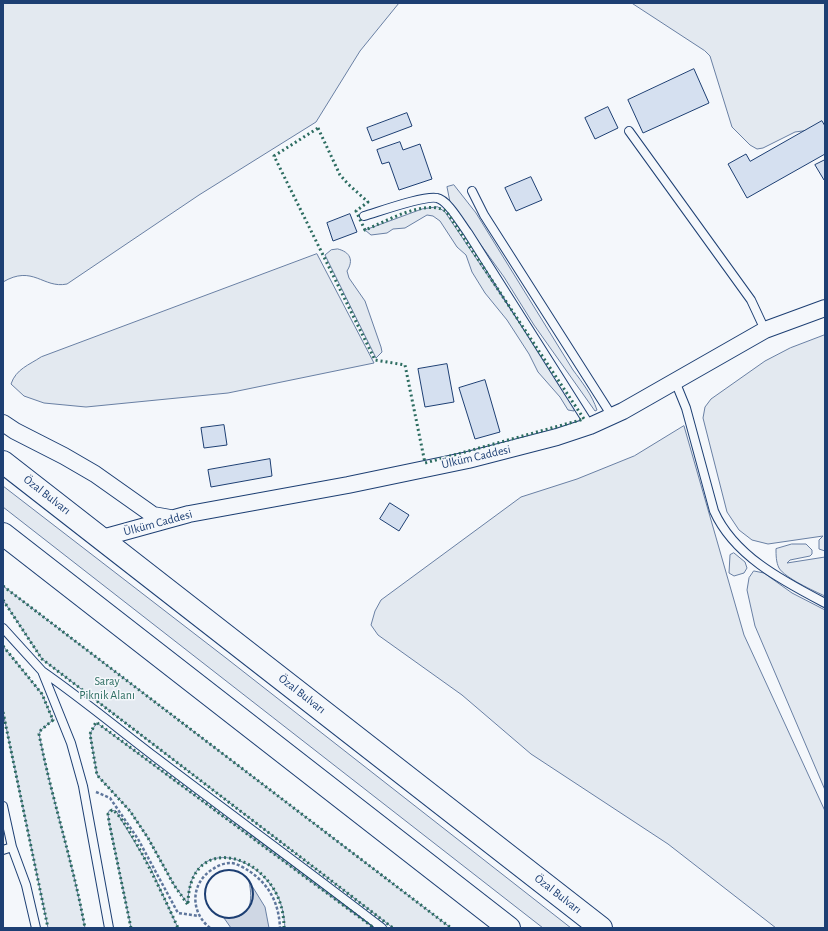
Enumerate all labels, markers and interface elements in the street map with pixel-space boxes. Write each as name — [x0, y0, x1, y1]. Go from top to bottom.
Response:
street label: Ülküm Caddesi — [440, 442, 512, 472]
street label: Özal Bulvarı — [21, 472, 73, 518]
street label: Ülküm Caddesi — [122, 507, 194, 539]
street label: Özal Bulvarı — [276, 671, 328, 717]
park label: Saray Piknik Alanı — [79, 674, 135, 702]
street label: Özal Bulvarı — [532, 871, 584, 917]

